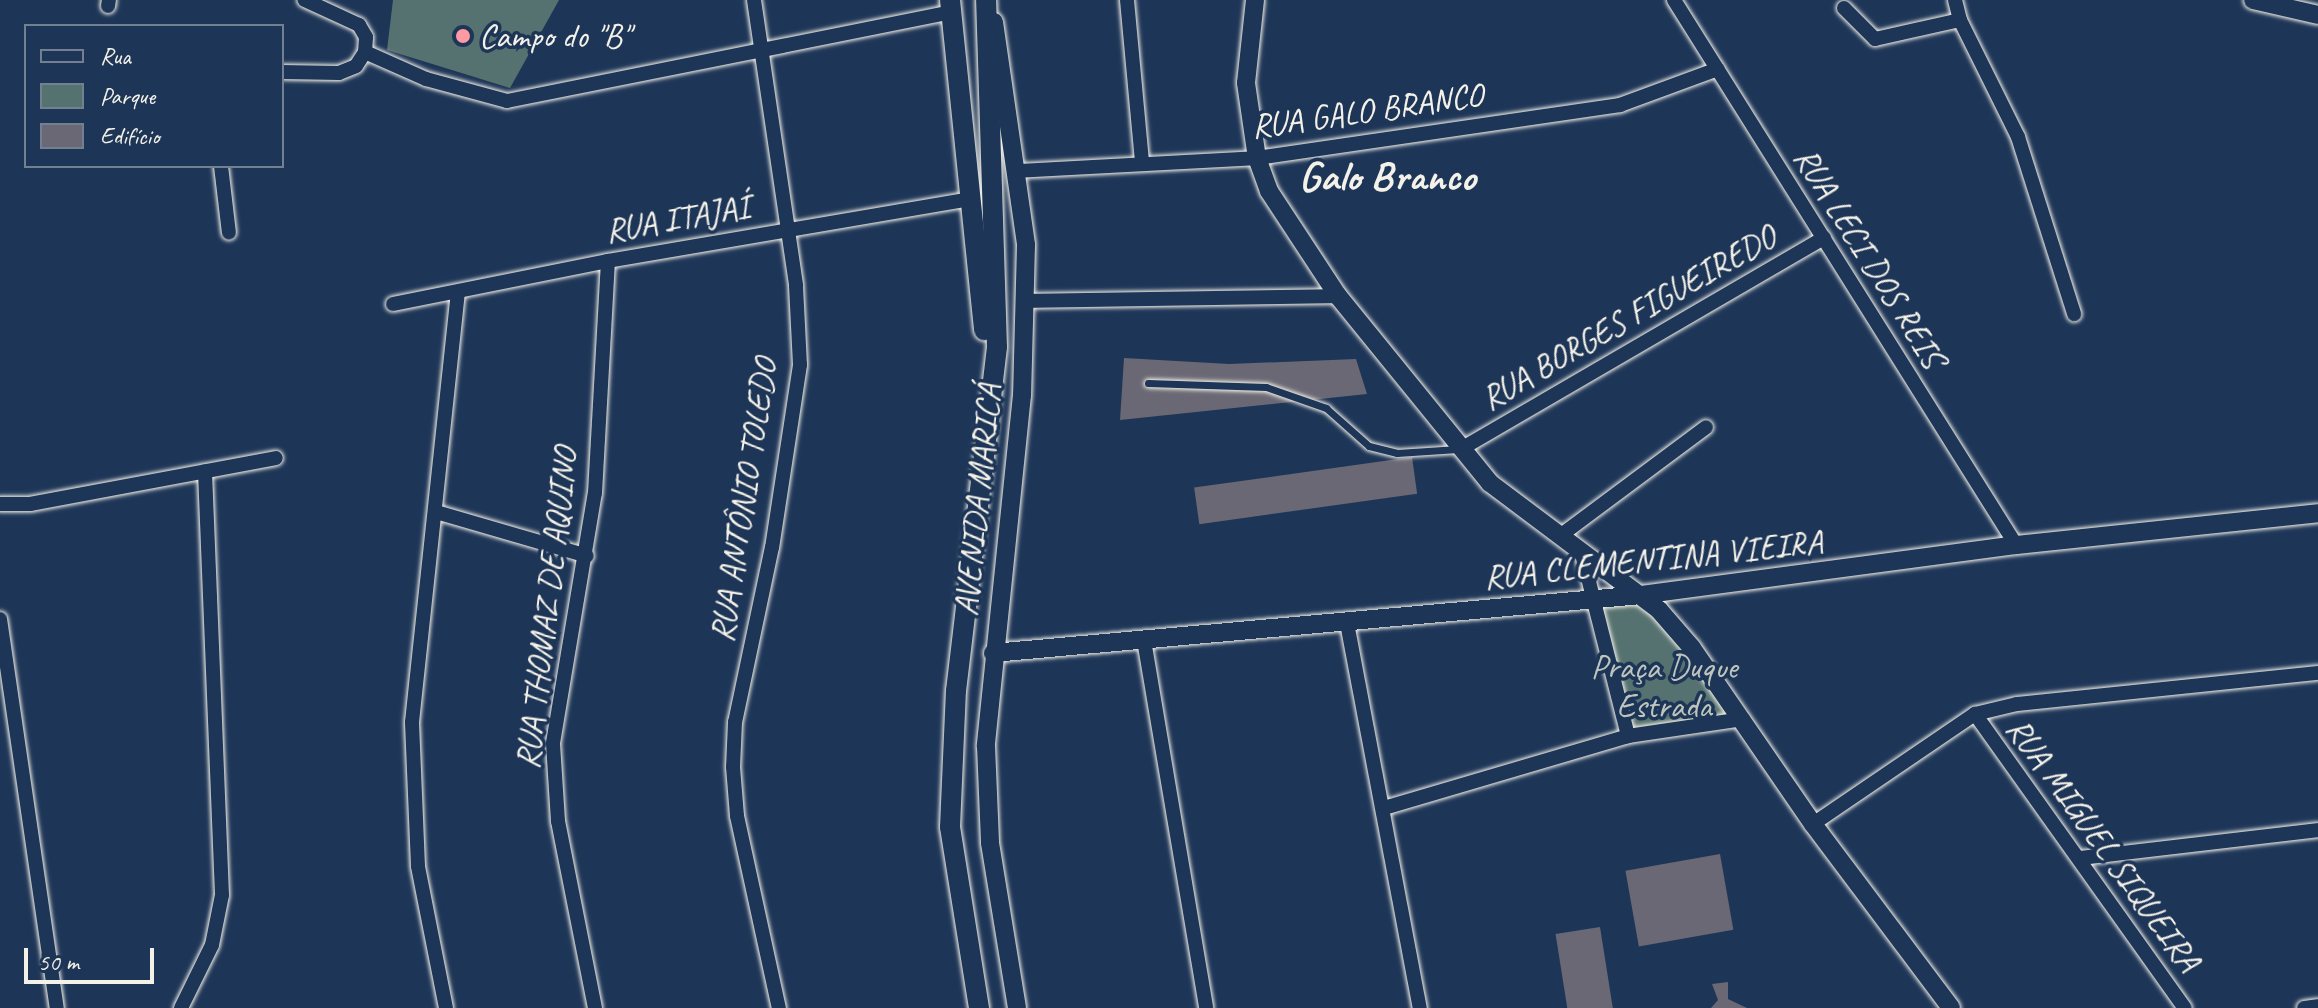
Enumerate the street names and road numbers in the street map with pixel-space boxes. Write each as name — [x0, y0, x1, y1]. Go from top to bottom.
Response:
street label: RUA GALO BRANCO — [1249, 74, 1485, 146]
street label: RUA LECI DOS REIS — [1785, 138, 1955, 376]
street label: RUA ITAJAÍ — [602, 185, 752, 251]
street label: RUA BORGES FIGUEIREDO — [1473, 216, 1783, 418]
street label: RUA ANTÔNIO TOLEDO — [700, 354, 786, 646]
street label: AVENIDA MARICÁ — [945, 382, 1009, 618]
street label: RUA THOMAZ DE AQUINO — [506, 445, 586, 771]
street label: RUA CLEMENTINA VIEIRA — [1482, 521, 1824, 597]
street label: RUA MIGUEL SIQUEIRA — [2000, 711, 2208, 977]

